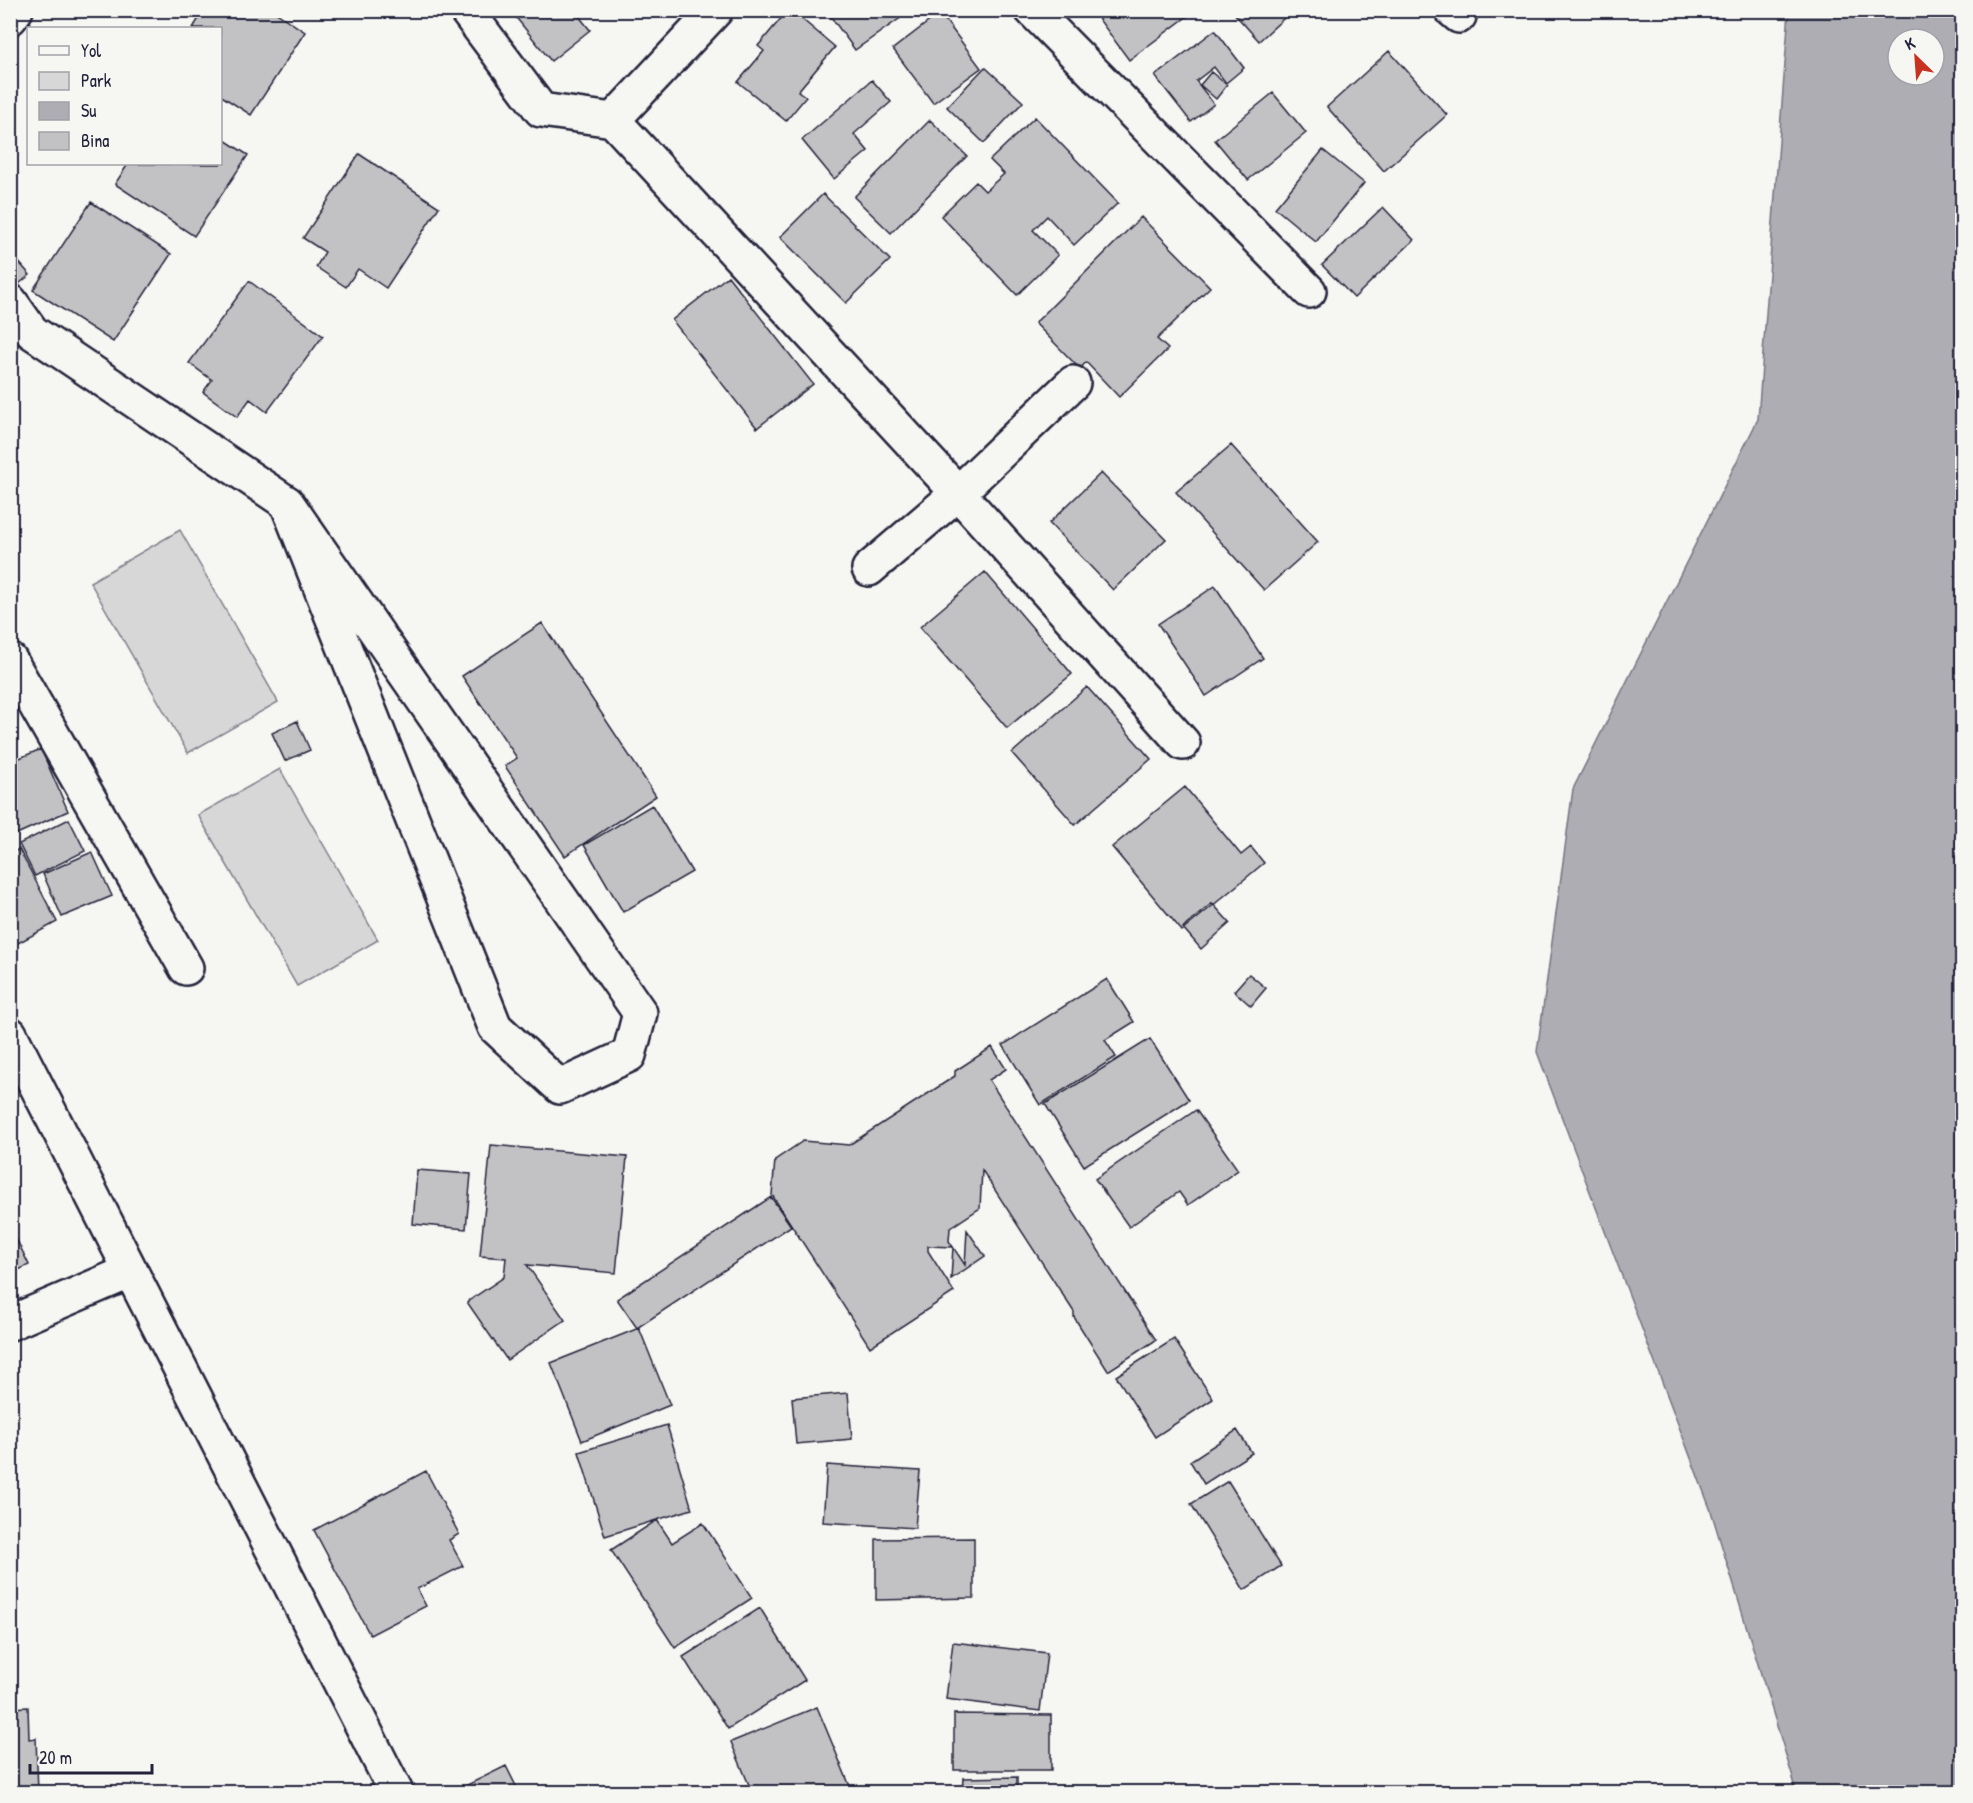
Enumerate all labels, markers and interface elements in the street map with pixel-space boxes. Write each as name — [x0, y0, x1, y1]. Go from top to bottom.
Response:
legend — [27, 27, 222, 165]
north arrow — [1886, 27, 1946, 87]
text: K — [1901, 31, 1919, 55]
text: Yol — [81, 38, 101, 63]
text: Park — [81, 68, 112, 93]
text: Su — [81, 98, 96, 123]
text: Bina — [81, 128, 109, 153]
scale bar — [30, 1737, 152, 1775]
text: 20 m — [39, 1745, 72, 1770]

